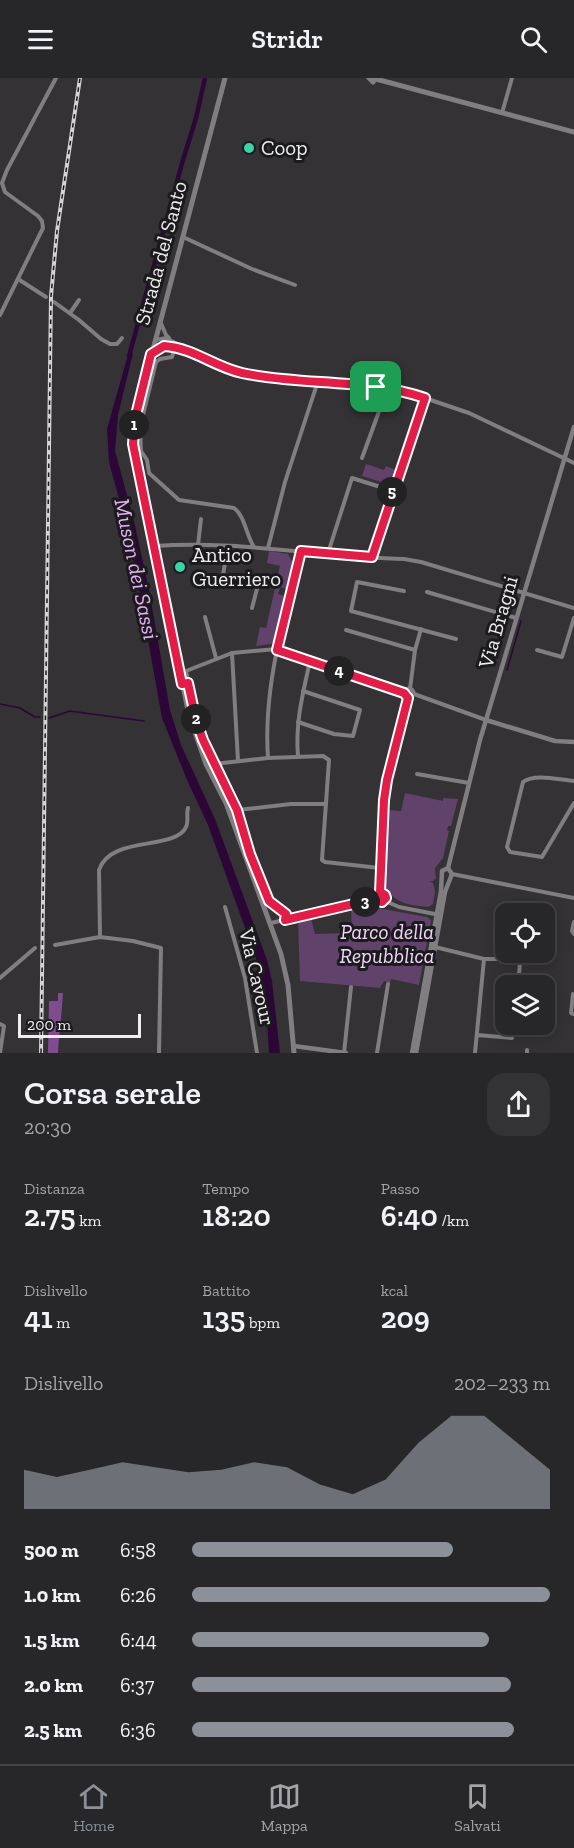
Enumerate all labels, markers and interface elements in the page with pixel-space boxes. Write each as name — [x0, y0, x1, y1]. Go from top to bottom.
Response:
icon: menu — [24, 23, 57, 56]
text: Stridr — [251, 23, 323, 55]
icon: search — [517, 23, 550, 56]
place label: Coop — [261, 135, 308, 160]
marker: Coop — [242, 141, 256, 155]
street label: Strada del Santo — [129, 178, 192, 328]
pin — [350, 361, 401, 412]
icon: arrive — [359, 370, 392, 403]
pin: 1 — [119, 410, 149, 440]
text: 1 — [131, 415, 137, 434]
pin: 5 — [377, 477, 407, 507]
text: 5 — [388, 482, 396, 501]
water label: Muson dei Sassi — [108, 496, 165, 642]
place label: Antico Guerriero — [192, 542, 281, 591]
marker: Antico Guerriero — [173, 560, 187, 574]
street label: Via Bragni — [472, 573, 523, 672]
pin: 4 — [324, 656, 354, 686]
text: 4 — [334, 661, 344, 680]
pin: 2 — [181, 704, 211, 734]
text: 2 — [192, 709, 200, 728]
pin: 3 — [350, 887, 380, 917]
text: 3 — [361, 892, 369, 911]
map controls — [495, 903, 555, 1035]
button: locate — [495, 903, 555, 963]
park label: Parco della Repubblica — [340, 919, 434, 968]
street label: Via Cavour — [234, 925, 281, 1028]
button: layers — [495, 975, 555, 1035]
scale bar — [18, 1011, 141, 1038]
text: 200 m — [27, 1015, 71, 1034]
text: Corsa serale — [24, 1073, 201, 1112]
button: share — [487, 1073, 550, 1136]
text: 20:30 — [24, 1115, 72, 1139]
text: Distanza — [24, 1179, 85, 1198]
text: Tempo — [202, 1179, 250, 1198]
text: Passo — [381, 1179, 420, 1198]
text: 2.75 — [24, 1198, 76, 1234]
text: 18:20 — [202, 1198, 271, 1234]
text: 6:40 — [381, 1198, 438, 1234]
text: km — [76, 1211, 101, 1230]
text: /km — [438, 1211, 469, 1230]
text: Dislivello — [24, 1281, 87, 1300]
text: Battito — [202, 1281, 250, 1300]
text: kcal — [381, 1281, 408, 1300]
text: 41 — [24, 1300, 53, 1336]
text: 135 — [202, 1300, 245, 1336]
text: 209 — [381, 1300, 430, 1336]
text: m — [53, 1313, 70, 1332]
text: bpm — [245, 1313, 280, 1332]
text: Dislivello — [24, 1371, 103, 1395]
text: 202–233 m — [454, 1371, 550, 1395]
text: 500 m — [24, 1538, 79, 1562]
text: 6:58 — [120, 1538, 156, 1562]
text: 1.0 km — [24, 1583, 80, 1607]
text: 6:26 — [120, 1583, 156, 1607]
text: 1.5 km — [24, 1628, 79, 1652]
text: 6:44 — [120, 1628, 157, 1652]
text: 2.0 km — [24, 1673, 83, 1697]
text: 6:37 — [120, 1673, 154, 1697]
text: 2.5 km — [24, 1718, 82, 1742]
text: 6:36 — [120, 1718, 156, 1742]
tab: Home — [73, 1780, 114, 1835]
tab: Mappa — [261, 1780, 308, 1835]
tab: Salvati — [454, 1780, 501, 1835]

